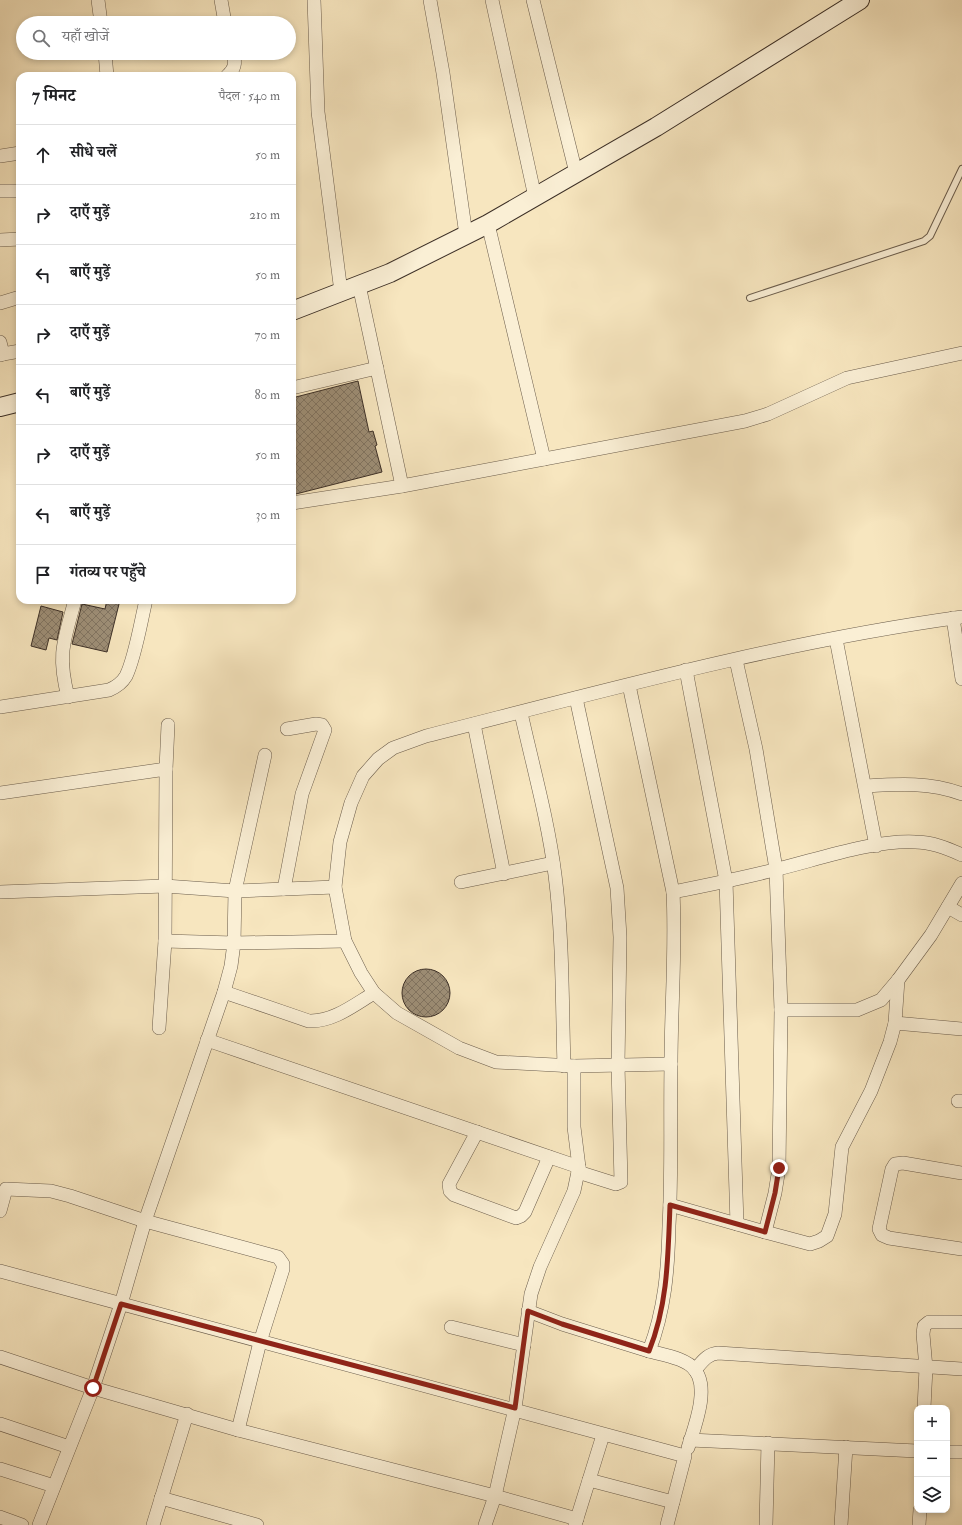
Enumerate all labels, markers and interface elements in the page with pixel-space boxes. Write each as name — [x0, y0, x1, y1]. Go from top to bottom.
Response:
search box — [16, 16, 296, 60]
icon: search — [30, 27, 52, 49]
text: यहाँ खोजें — [62, 27, 109, 46]
text: 7 मिनट — [32, 85, 76, 106]
text: पैदल · 540 m — [219, 88, 280, 104]
text: सीधे चलें — [70, 143, 117, 162]
icon: ahead — [32, 144, 54, 166]
text: 50 m — [255, 147, 280, 163]
text: दाएँ मुड़ें — [70, 203, 110, 222]
icon: right — [32, 204, 54, 226]
text: 210 m — [249, 207, 280, 223]
text: बाएँ मुड़ें — [70, 263, 110, 282]
icon: left — [32, 264, 54, 286]
text: 50 m — [255, 267, 280, 283]
text: दाएँ मुड़ें — [70, 323, 110, 342]
icon: right — [32, 324, 54, 346]
text: 70 m — [255, 327, 280, 343]
text: बाएँ मुड़ें — [70, 383, 110, 402]
icon: left — [32, 384, 54, 406]
text: 80 m — [254, 387, 280, 403]
text: दाएँ मुड़ें — [70, 443, 110, 462]
icon: right — [32, 444, 54, 466]
text: 50 m — [255, 447, 280, 463]
text: बाएँ मुड़ें — [70, 503, 110, 522]
icon: left — [32, 504, 54, 526]
text: 30 m — [256, 507, 280, 523]
text: गंतव्य पर पहुँचे — [70, 563, 146, 582]
icon: arrive — [32, 564, 54, 586]
route end — [770, 1159, 788, 1177]
route start — [84, 1379, 102, 1397]
map controls — [914, 1405, 950, 1513]
button: + — [914, 1405, 950, 1441]
button: − — [914, 1441, 950, 1477]
button: layers — [914, 1477, 950, 1513]

